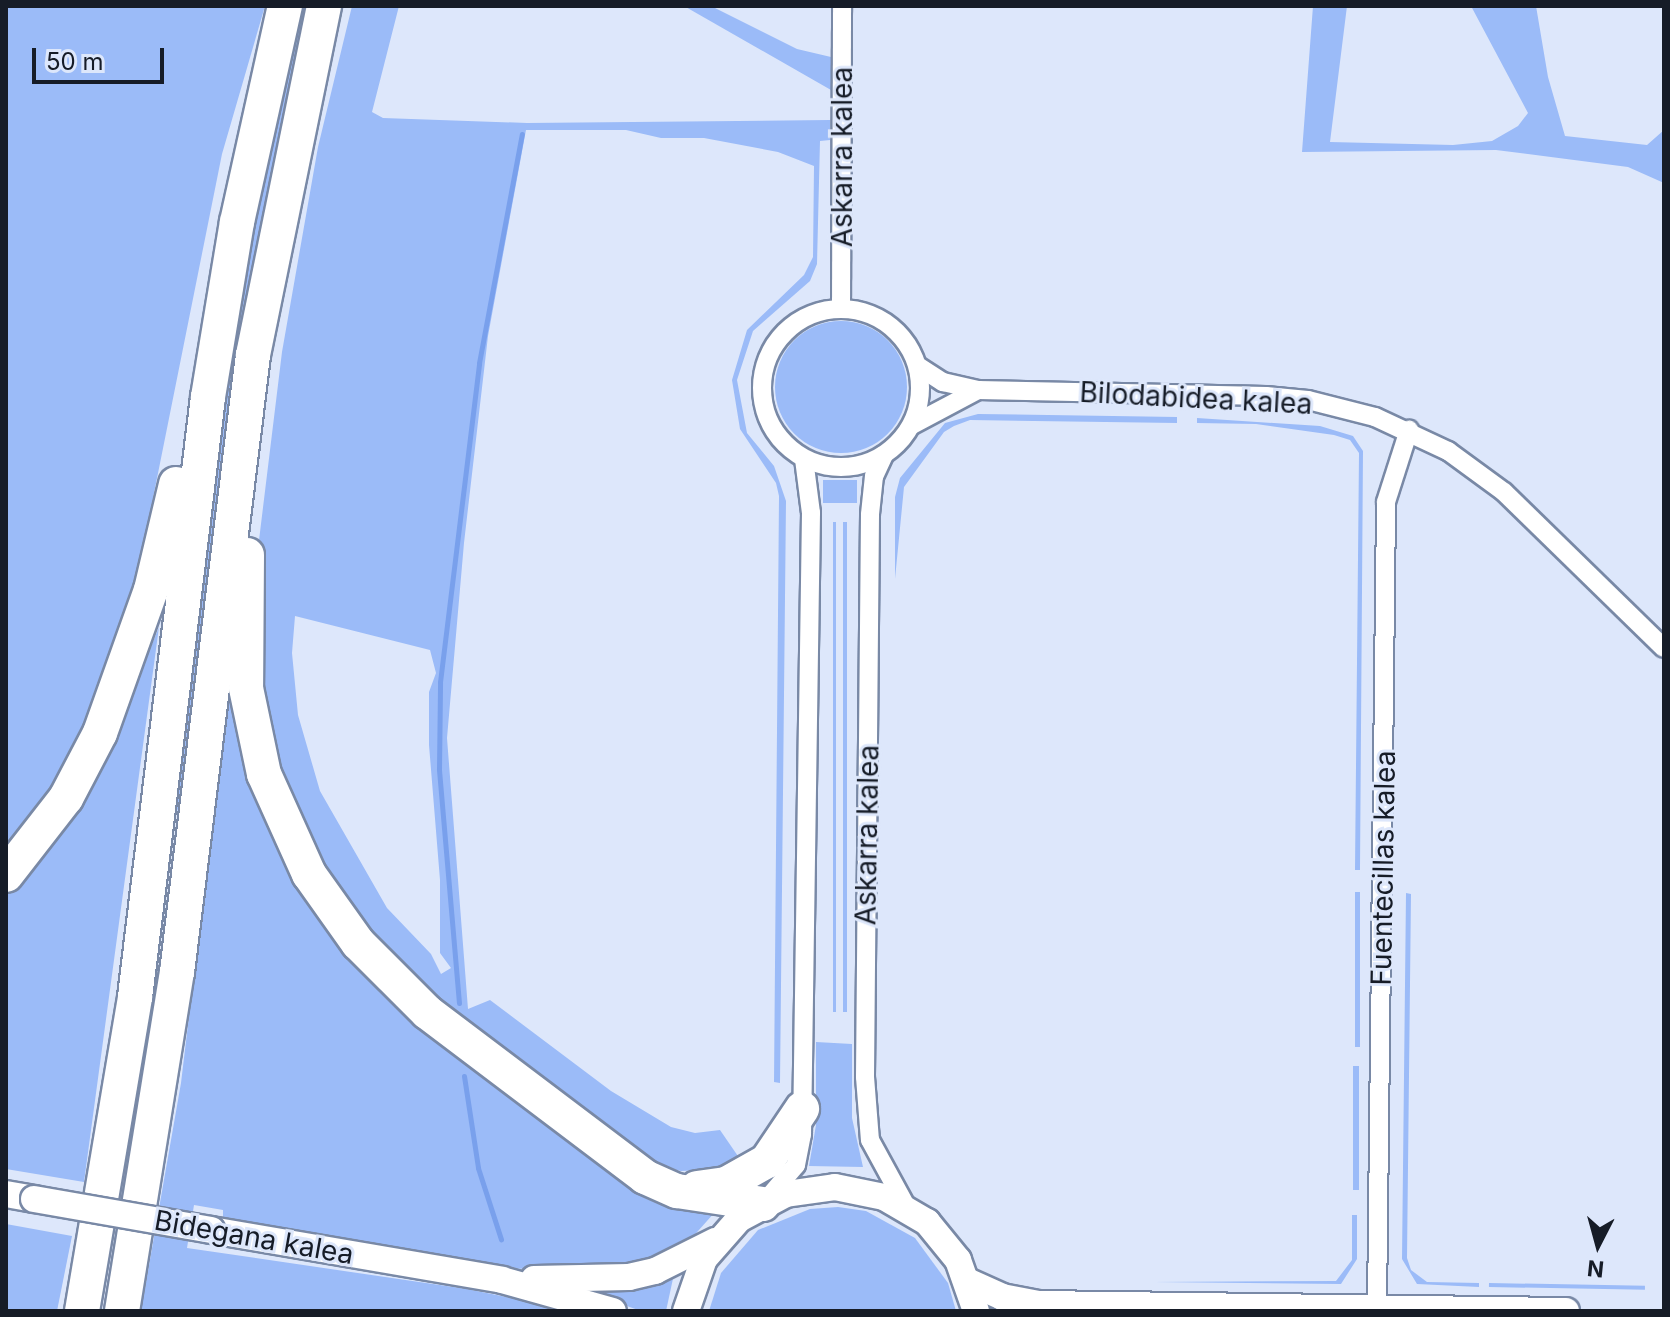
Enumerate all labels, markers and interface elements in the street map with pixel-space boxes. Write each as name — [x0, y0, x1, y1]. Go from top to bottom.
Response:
scale bar — [36, 32, 168, 82]
text: 50 m — [46, 47, 104, 76]
street label: Askarra kalea — [825, 67, 859, 247]
street label: Bilodabidea kalea — [1079, 375, 1313, 421]
street label: Askarra kalea — [849, 744, 885, 926]
street label: Fuentecillas kalea — [1364, 750, 1402, 986]
street label: Bidegana kalea — [152, 1203, 356, 1271]
north arrow — [1558, 1205, 1638, 1285]
text: N — [1586, 1255, 1605, 1283]

